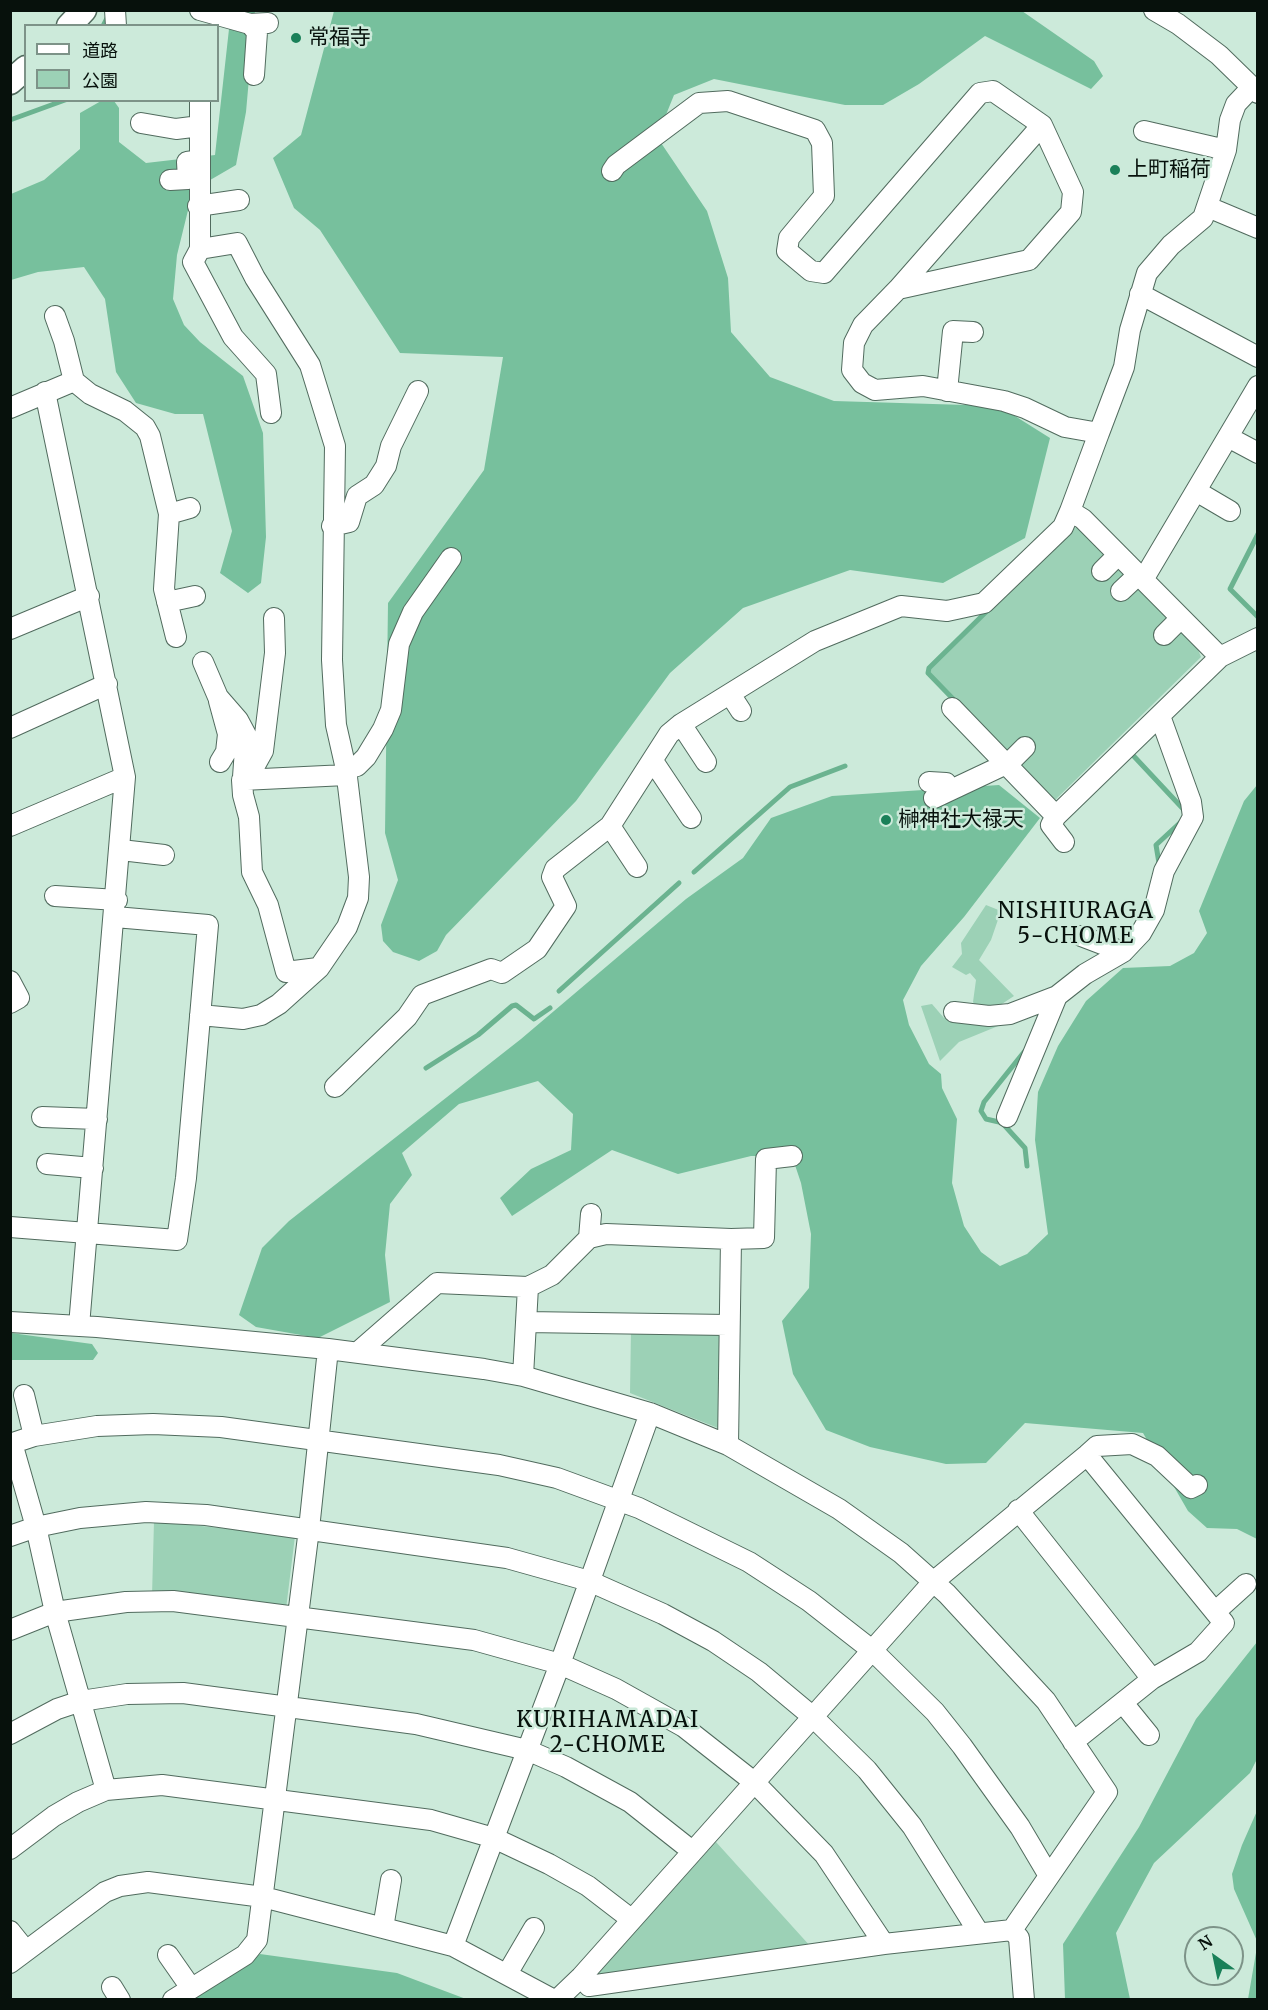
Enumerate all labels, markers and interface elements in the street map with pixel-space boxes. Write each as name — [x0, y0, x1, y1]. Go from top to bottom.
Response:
legend — [24, 24, 219, 102]
place label: 常福寺 — [308, 25, 371, 51]
marker: 常福寺 — [289, 31, 303, 45]
text: 道路 — [82, 39, 118, 62]
text: 公園 — [82, 69, 118, 92]
place label: 上町稲荷 — [1127, 157, 1211, 183]
marker: 上町稲荷 — [1108, 163, 1122, 177]
place label: 榊神社大禄天 — [898, 807, 1024, 833]
marker: 榊神社大禄天 — [879, 813, 893, 827]
district label: NISHIURAGA 5-CHOME — [997, 899, 1155, 950]
district label: KURIHAMADAI 2-CHOME — [516, 1708, 700, 1760]
north arrow — [1184, 1926, 1244, 1986]
text: N — [1195, 1931, 1216, 1954]

